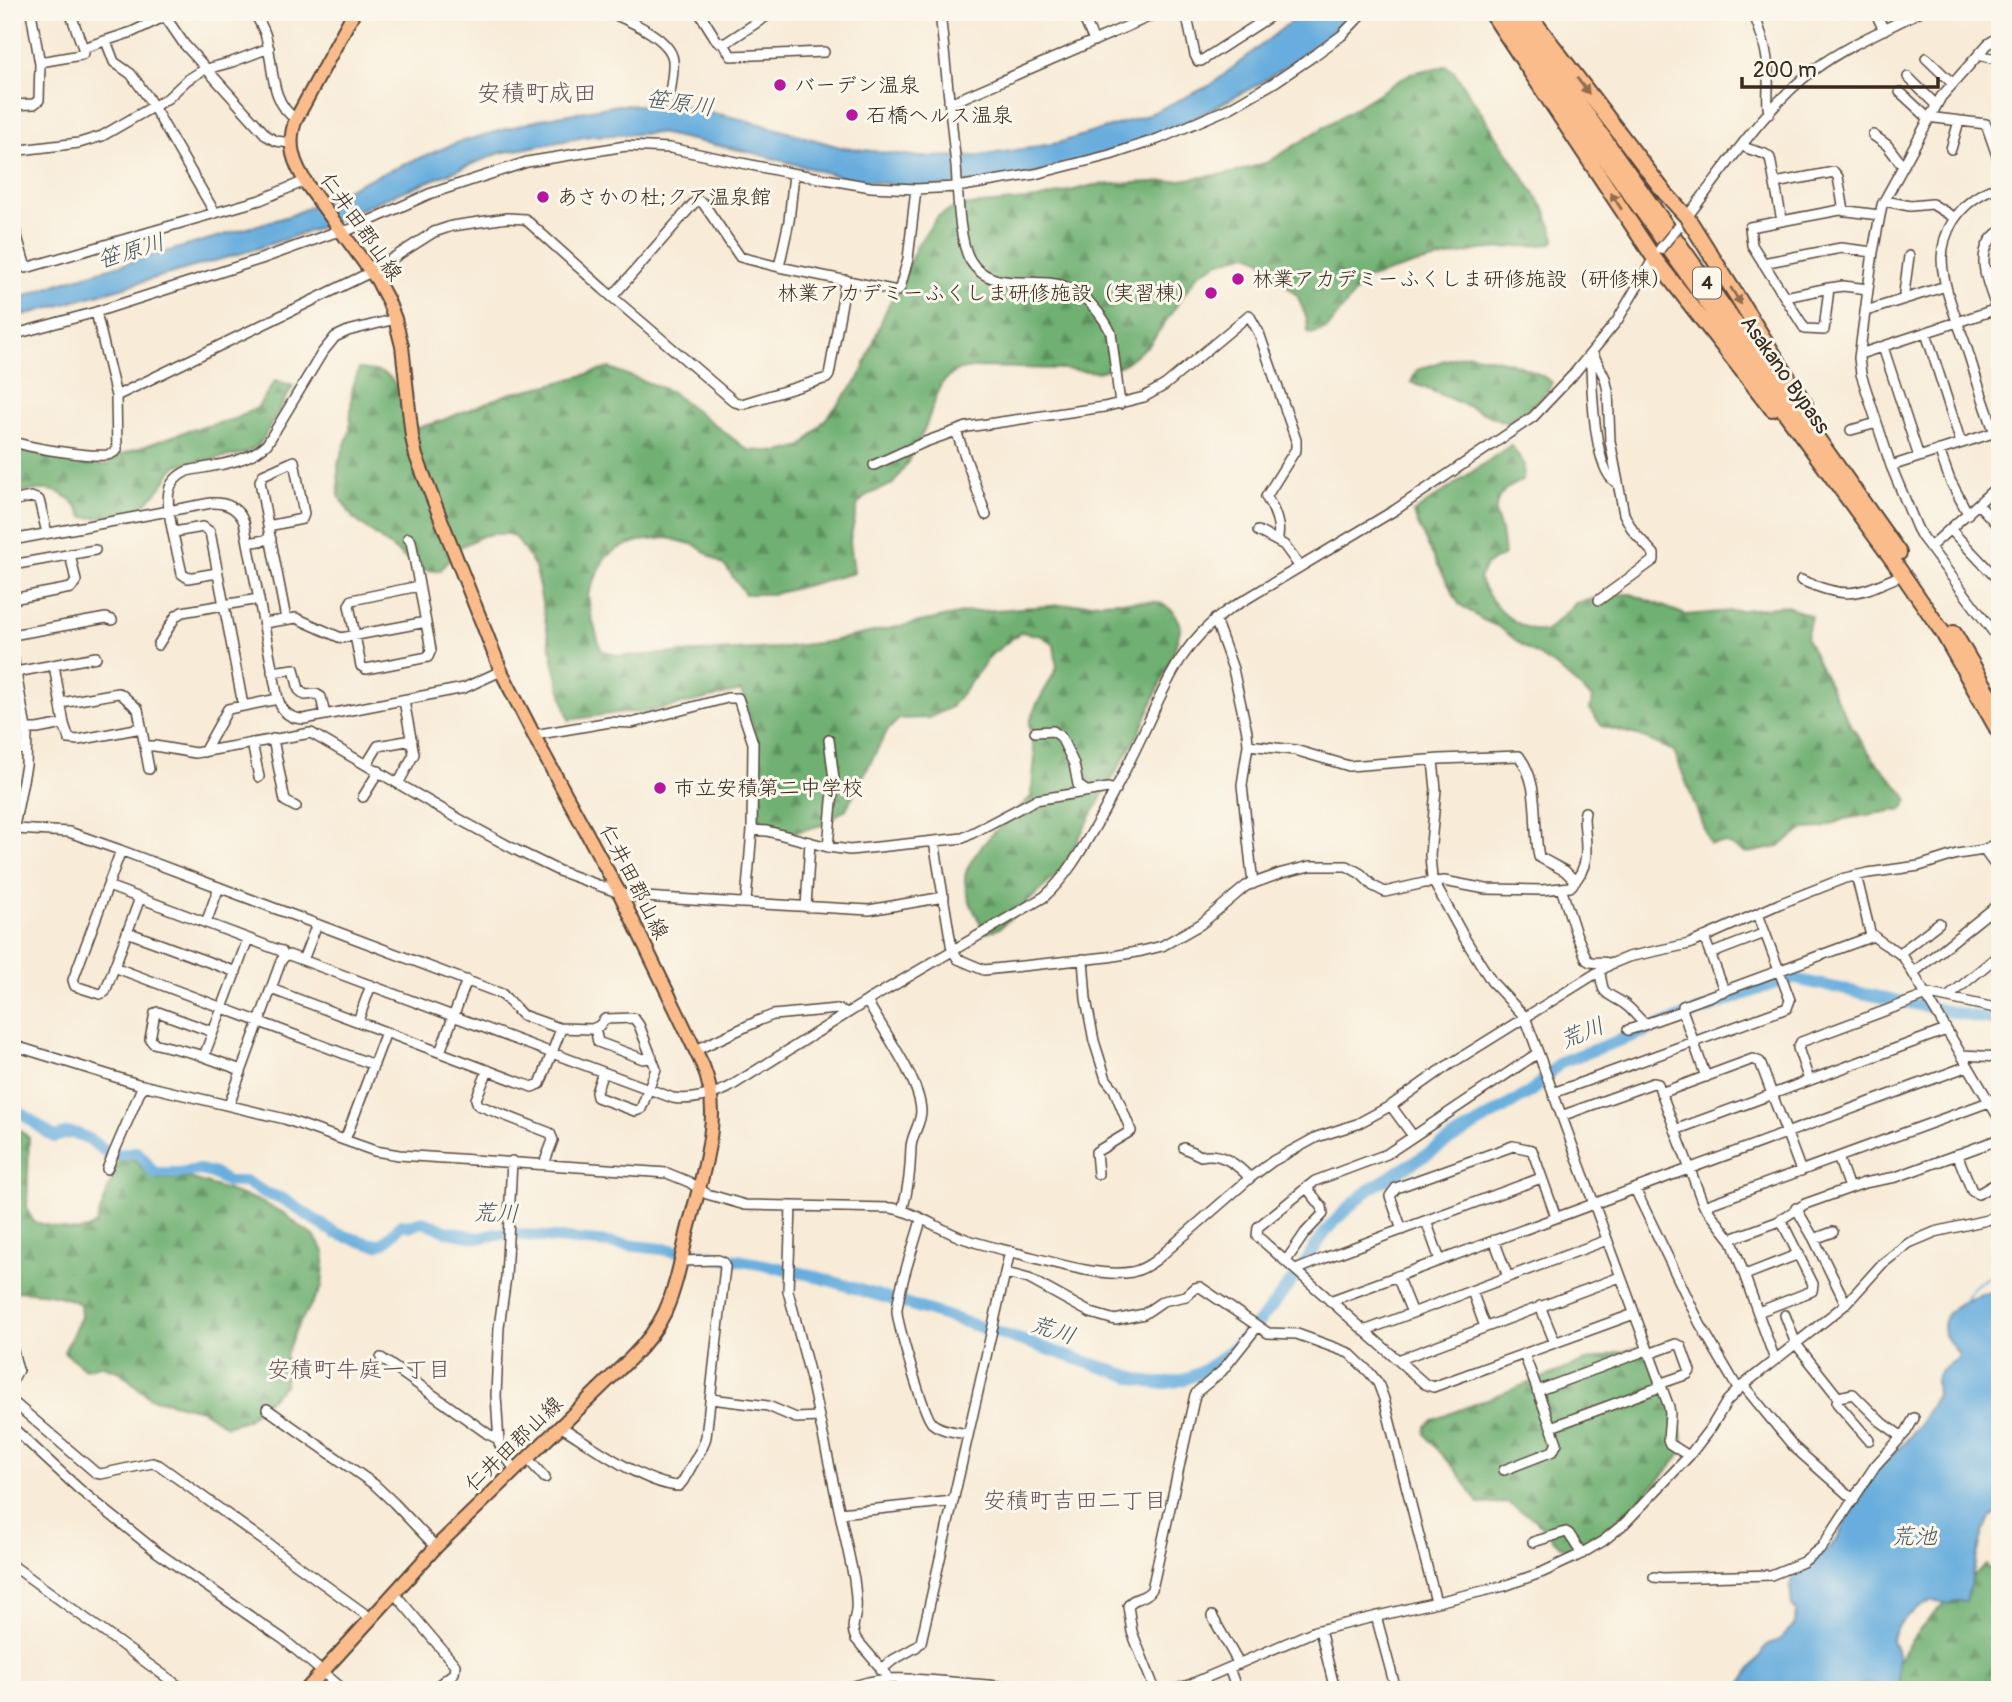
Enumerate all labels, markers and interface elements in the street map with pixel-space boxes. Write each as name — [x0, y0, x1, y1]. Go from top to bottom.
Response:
scale bar — [1742, 46, 1938, 90]
text: 200 m — [1753, 57, 1817, 84]
place label: バーデン温泉 — [794, 72, 920, 99]
marker: バーデン温泉 — [772, 77, 788, 93]
one-way arrow — [1575, 77, 1589, 95]
district label: 安積町成田 — [477, 79, 597, 108]
water label: 笹原川 — [644, 84, 716, 122]
place label: 石橋ヘルス温泉 — [866, 102, 1013, 129]
marker: 石橋ヘルス温泉 — [844, 107, 860, 123]
street label: 仁井田郡山線 — [314, 168, 408, 286]
place label: あさかの杜;クア温泉館 — [557, 184, 772, 211]
marker: あさかの杜;クア温泉館 — [535, 189, 551, 205]
one-way arrow — [1609, 192, 1622, 211]
water label: 笹原川 — [94, 227, 168, 275]
place label: 林業アカデミーふくしま研修施設（研修棟） — [1252, 266, 1672, 293]
road number: 4 — [1693, 268, 1721, 298]
marker: 林業アカデミーふくしま研修施設（研修棟） — [1230, 271, 1246, 287]
place label: 林業アカデミーふくしま研修施設（実習棟） — [777, 280, 1197, 307]
marker: 林業アカデミーふくしま研修施設（実習棟） — [1203, 285, 1219, 301]
one-way arrow — [1729, 286, 1742, 305]
street label: Asakano Bypass — [1734, 311, 1836, 440]
place label: 市立安積第二中学校 — [674, 775, 863, 802]
marker: 市立安積第二中学校 — [652, 780, 668, 796]
street label: 仁井田郡山線 — [593, 820, 675, 944]
water label: 荒川 — [1555, 1011, 1609, 1055]
water label: 荒川 — [473, 1198, 519, 1228]
water label: 荒川 — [1027, 1309, 1079, 1351]
district label: 安積町牛庭一丁目 — [267, 1355, 451, 1384]
street label: 仁井田郡山線 — [459, 1391, 569, 1497]
district label: 安積町吉田二丁目 — [983, 1486, 1167, 1515]
water label: 荒池 — [1891, 1522, 1938, 1551]

